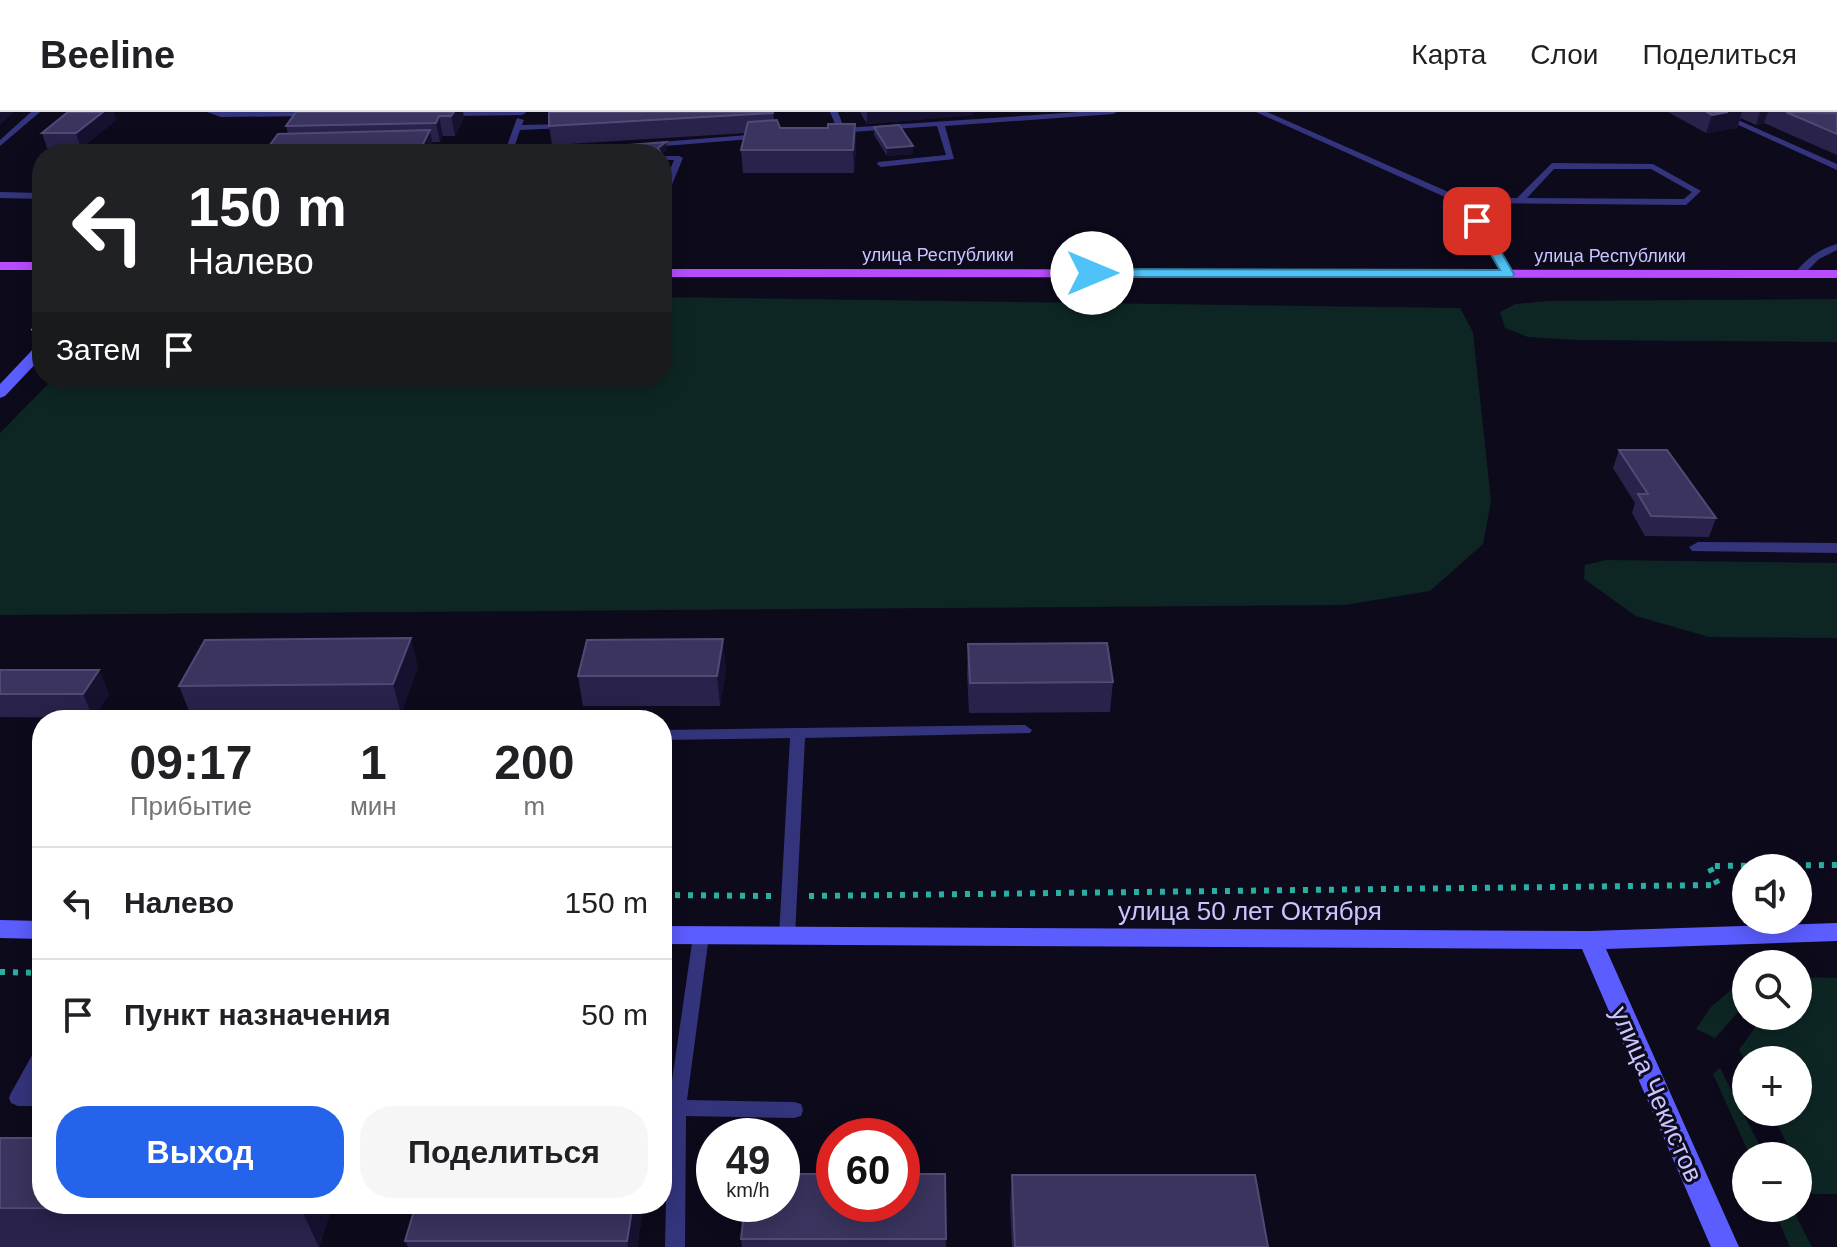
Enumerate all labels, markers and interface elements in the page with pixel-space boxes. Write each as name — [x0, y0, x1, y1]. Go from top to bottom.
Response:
text: Beeline — [40, 34, 175, 76]
text: Карта — [1411, 39, 1486, 70]
text: Слои — [1530, 39, 1598, 70]
text: Поделиться — [1642, 39, 1797, 70]
text: 150 m — [188, 175, 347, 238]
icon: left — [56, 176, 160, 280]
pin — [1443, 187, 1511, 255]
icon: arrive — [1455, 199, 1499, 243]
position arrow — [1050, 231, 1134, 315]
text: Налево — [188, 241, 314, 282]
street label: улица Республики — [862, 245, 1014, 265]
street label: улица Республики — [1534, 246, 1686, 266]
icon: arrive — [157, 328, 201, 372]
text: Затем — [56, 333, 141, 366]
text: 09:17 — [130, 736, 252, 789]
text: 1 — [360, 736, 387, 789]
text: 200 — [494, 736, 574, 789]
text: Прибытие — [130, 791, 252, 821]
text: мин — [350, 791, 397, 821]
text: m — [524, 791, 545, 821]
map controls — [1732, 854, 1812, 1222]
button: sound — [1732, 854, 1812, 934]
icon: left — [56, 881, 100, 925]
text: Налево — [124, 886, 234, 919]
text: 150 m — [565, 886, 648, 919]
street label: улица 50 лет Октября — [1118, 896, 1382, 926]
button: search — [1732, 950, 1812, 1030]
icon: arrive — [56, 993, 100, 1037]
text: Пункт назначения — [124, 998, 391, 1031]
text: 50 m — [581, 998, 648, 1031]
street label: улица Чекистов — [1605, 1001, 1709, 1187]
button: + — [1732, 1046, 1812, 1126]
button: Выход — [56, 1106, 344, 1198]
button: Поделиться — [360, 1106, 648, 1198]
speed limit sign: 60 — [816, 1118, 920, 1222]
text: 49 — [726, 1138, 770, 1182]
button: − — [1732, 1142, 1812, 1222]
text: km/h — [726, 1179, 770, 1201]

